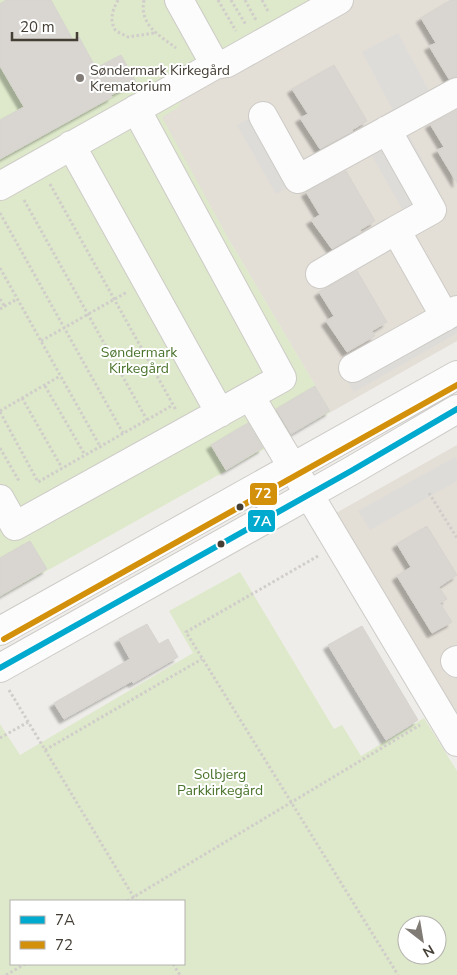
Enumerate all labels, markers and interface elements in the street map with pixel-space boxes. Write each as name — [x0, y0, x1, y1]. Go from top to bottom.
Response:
scale bar — [12, 10, 78, 42]
text: 20 m — [20, 17, 55, 37]
place label: Søndermark Kirkegård Krematorium — [90, 61, 230, 96]
marker: Søndermark Kirkegård Krematorium — [74, 72, 86, 84]
park label: Søndermark Kirkegård — [101, 343, 178, 378]
line badge: 72 — [249, 482, 278, 506]
text: 72 — [255, 484, 271, 503]
unlabelled marker — [235, 502, 245, 512]
line badge: 7A — [247, 509, 276, 533]
text: 7A — [253, 512, 272, 531]
unlabelled marker — [216, 539, 226, 549]
park label: Solbjerg Parkkirkegård — [177, 765, 263, 800]
legend — [10, 900, 185, 965]
text: 7A — [55, 910, 75, 930]
north arrow — [397, 915, 447, 965]
text: 72 — [55, 935, 73, 955]
text: N — [419, 940, 438, 962]

